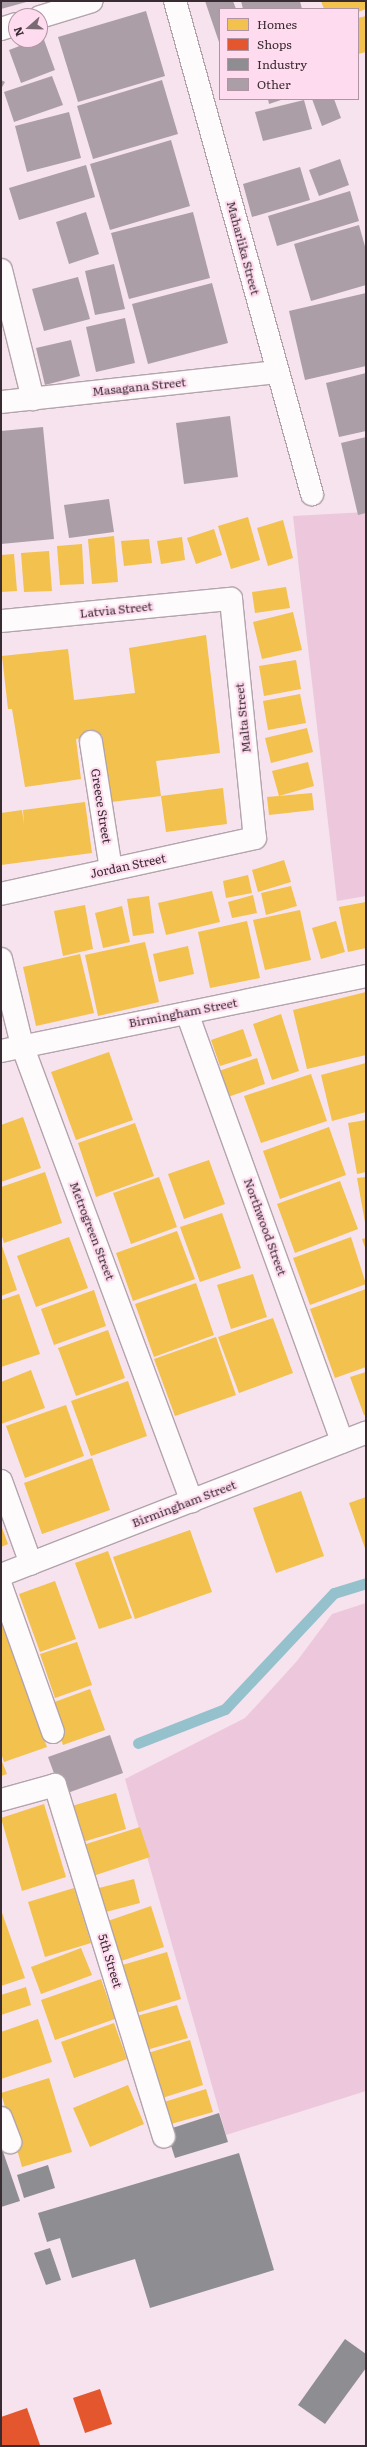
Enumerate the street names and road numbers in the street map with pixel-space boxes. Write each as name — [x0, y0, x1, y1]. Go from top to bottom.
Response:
street label: Maharlika Street — [224, 200, 262, 296]
street label: Masagana Street — [91, 375, 187, 399]
street label: Latvia Street — [79, 599, 153, 621]
street label: Malta Street — [232, 682, 254, 754]
street label: Greece Street — [88, 767, 114, 845]
street label: Jordan Street — [89, 851, 167, 881]
street label: Birmingham Street — [127, 995, 239, 1031]
street label: Northwood Street — [241, 1176, 289, 1278]
street label: Metrogreen Street — [67, 1180, 117, 1282]
street label: Birmingham Street — [130, 1477, 238, 1531]
street label: 5th Street — [95, 1932, 125, 1990]

